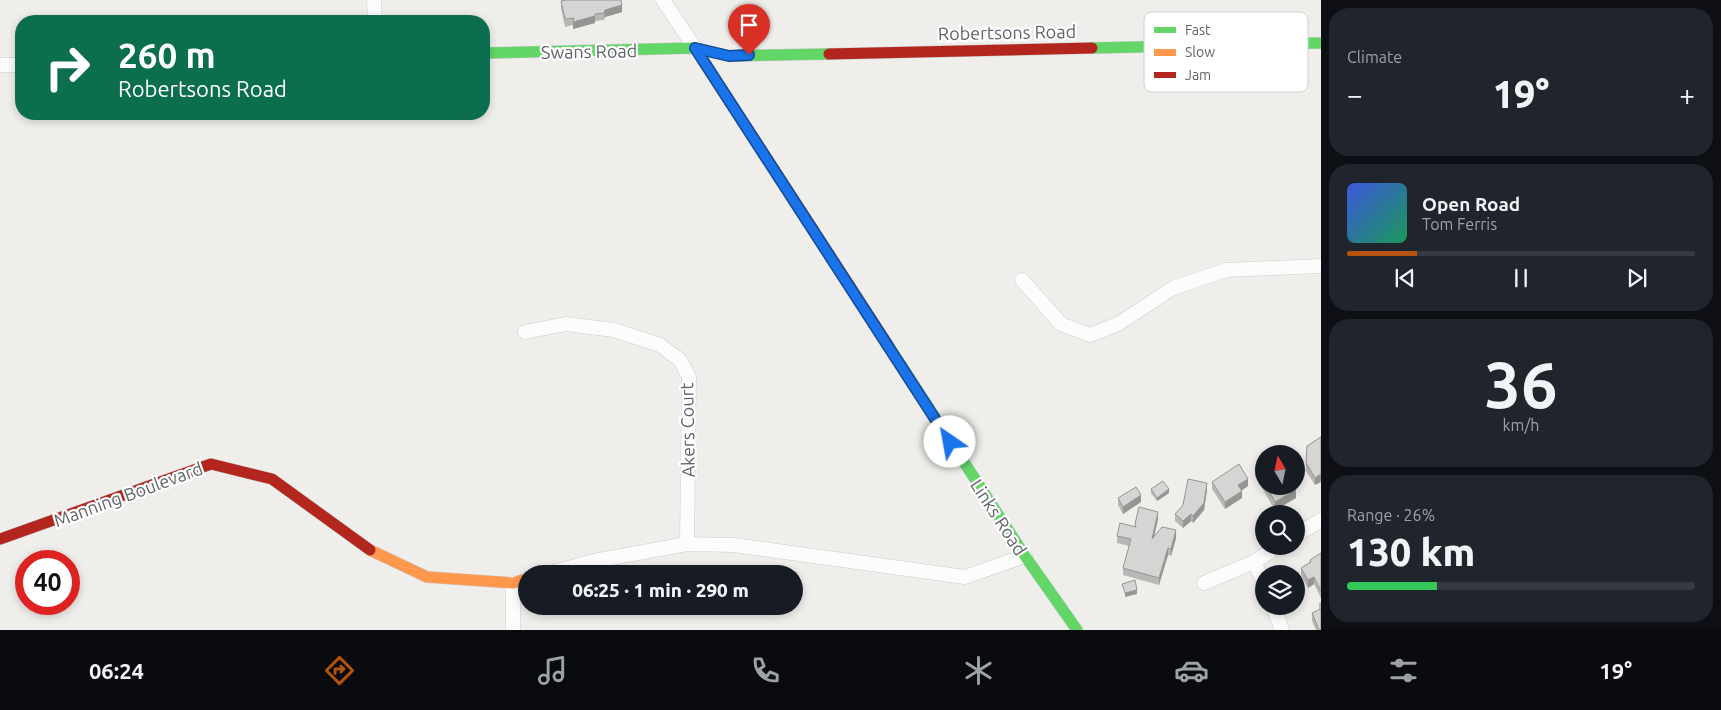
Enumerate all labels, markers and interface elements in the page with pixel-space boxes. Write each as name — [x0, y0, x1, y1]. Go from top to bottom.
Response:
pin — [728, 4, 770, 55]
icon: arrive — [735, 11, 763, 39]
legend — [1144, 12, 1308, 92]
street label: Robertsons Road — [938, 21, 1076, 43]
text: Fast — [1185, 22, 1211, 38]
icon: right — [35, 35, 100, 100]
text: 260 m — [118, 35, 216, 75]
street label: Swans Road — [541, 40, 637, 62]
text: Slow — [1185, 44, 1215, 60]
text: Climate — [1347, 48, 1402, 66]
text: Jam — [1185, 67, 1211, 83]
text: 19° — [1493, 73, 1549, 115]
text: Robertsons Road — [118, 76, 287, 101]
text: − — [1347, 79, 1363, 110]
text: + — [1679, 79, 1695, 110]
text: Open Road — [1422, 193, 1520, 215]
text: Tom Ferris — [1422, 215, 1497, 233]
icon: previous — [1391, 264, 1419, 292]
icon: pause — [1507, 264, 1535, 292]
icon: next — [1623, 264, 1651, 292]
text: 36 — [1484, 347, 1558, 420]
street label: Akers Court — [676, 382, 698, 478]
position arrow — [923, 415, 975, 467]
text: km/h — [1503, 416, 1539, 434]
north arrow — [1255, 445, 1305, 495]
map controls — [1255, 445, 1305, 615]
street label: Manning Boulevard — [51, 458, 205, 530]
street label: Links Road — [967, 475, 1031, 559]
button: search — [1255, 505, 1305, 555]
text: Range · 26% — [1347, 506, 1435, 524]
text: 130 km — [1347, 531, 1475, 573]
speed limit sign: 40 — [15, 550, 80, 615]
button: layers — [1255, 565, 1305, 615]
text: 06:25 · 1 min · 290 m — [572, 579, 749, 601]
icon: directions — [322, 653, 357, 688]
icon: music — [535, 653, 570, 688]
icon: phone — [748, 653, 783, 688]
icon: climate — [961, 653, 996, 688]
icon: car — [1174, 653, 1209, 688]
icon: filters — [1386, 653, 1421, 688]
text: 06:24 — [89, 658, 144, 683]
text: 19° — [1599, 658, 1632, 683]

